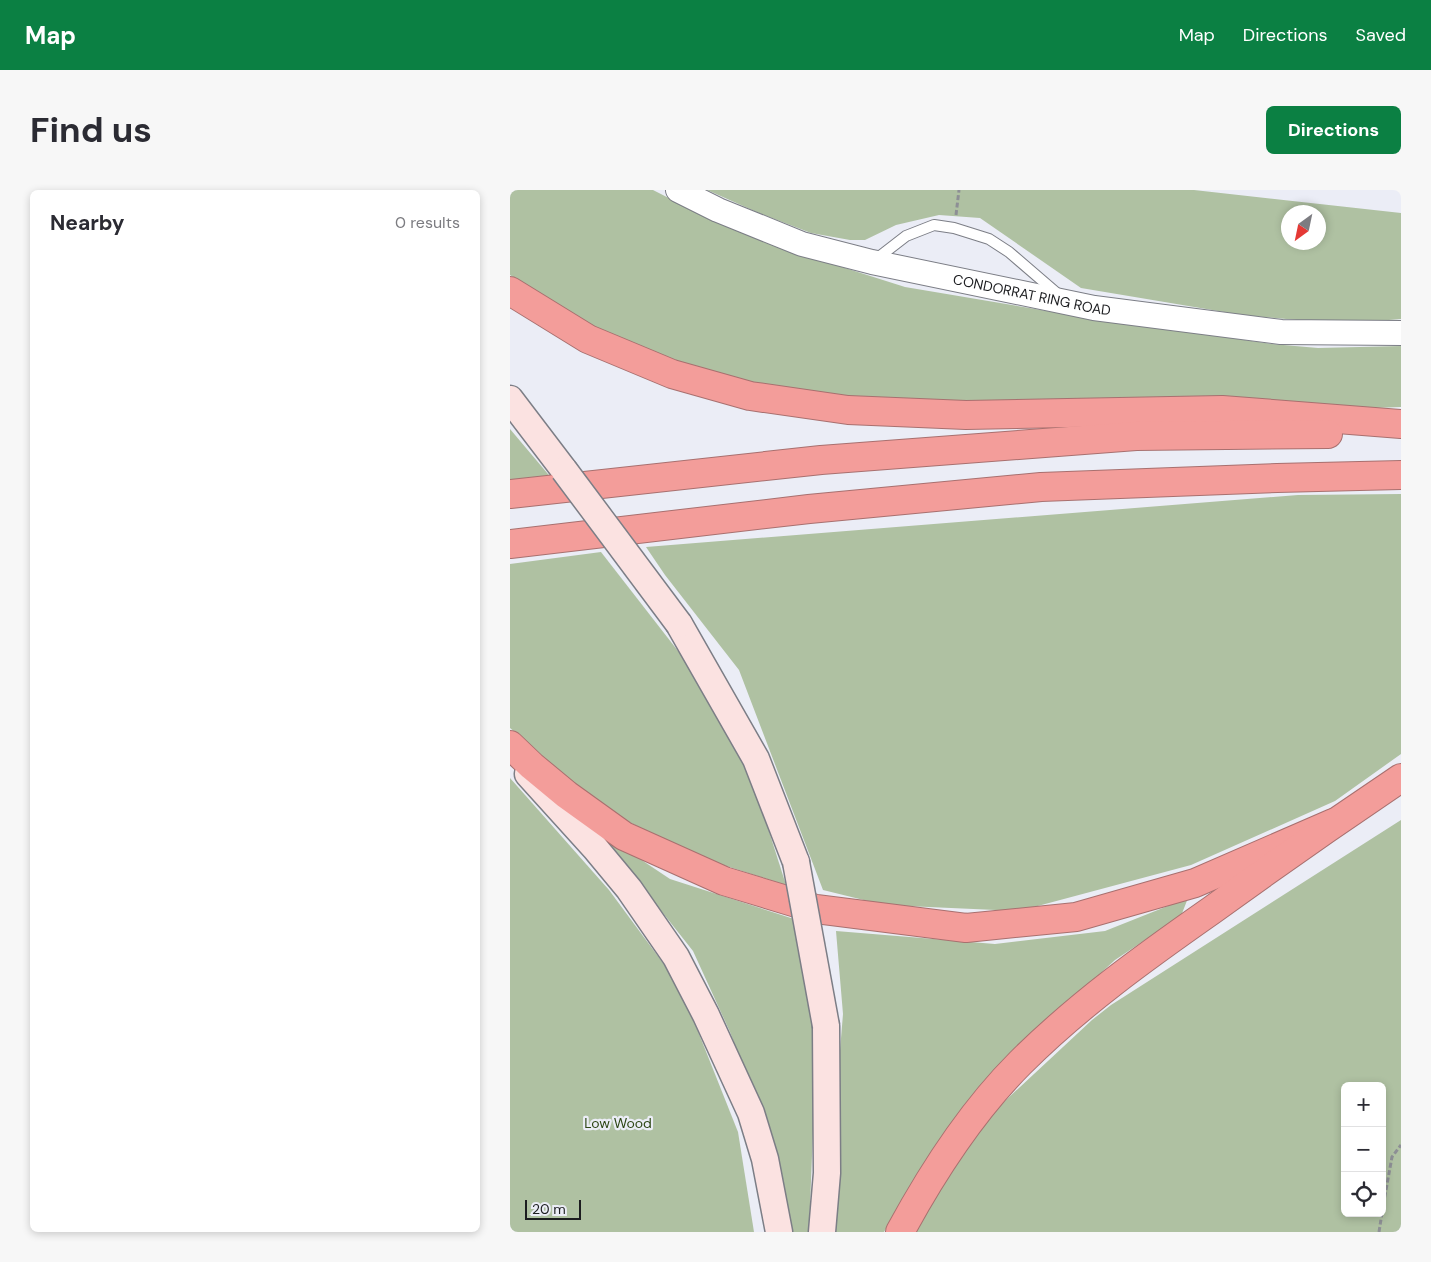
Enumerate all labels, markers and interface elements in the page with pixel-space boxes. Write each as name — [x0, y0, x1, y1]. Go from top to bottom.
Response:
text: Map — [25, 20, 76, 51]
text: Map — [1179, 23, 1215, 47]
text: Directions — [1243, 23, 1328, 47]
text: Saved — [1356, 23, 1406, 47]
button: Directions — [1266, 106, 1401, 154]
text: Find us — [30, 107, 152, 153]
north arrow — [1281, 205, 1326, 250]
text: Nearby — [50, 209, 124, 237]
text: 0 results — [395, 212, 460, 233]
street label: CONDORRAT RING ROAD — [952, 270, 1112, 319]
map controls — [1341, 1082, 1386, 1217]
button: + — [1341, 1082, 1386, 1127]
park label: Low Wood — [584, 1114, 652, 1132]
button: − — [1341, 1127, 1386, 1172]
button: locate — [1341, 1172, 1386, 1217]
scale bar — [525, 1197, 581, 1220]
text: 20 m — [532, 1200, 566, 1218]

